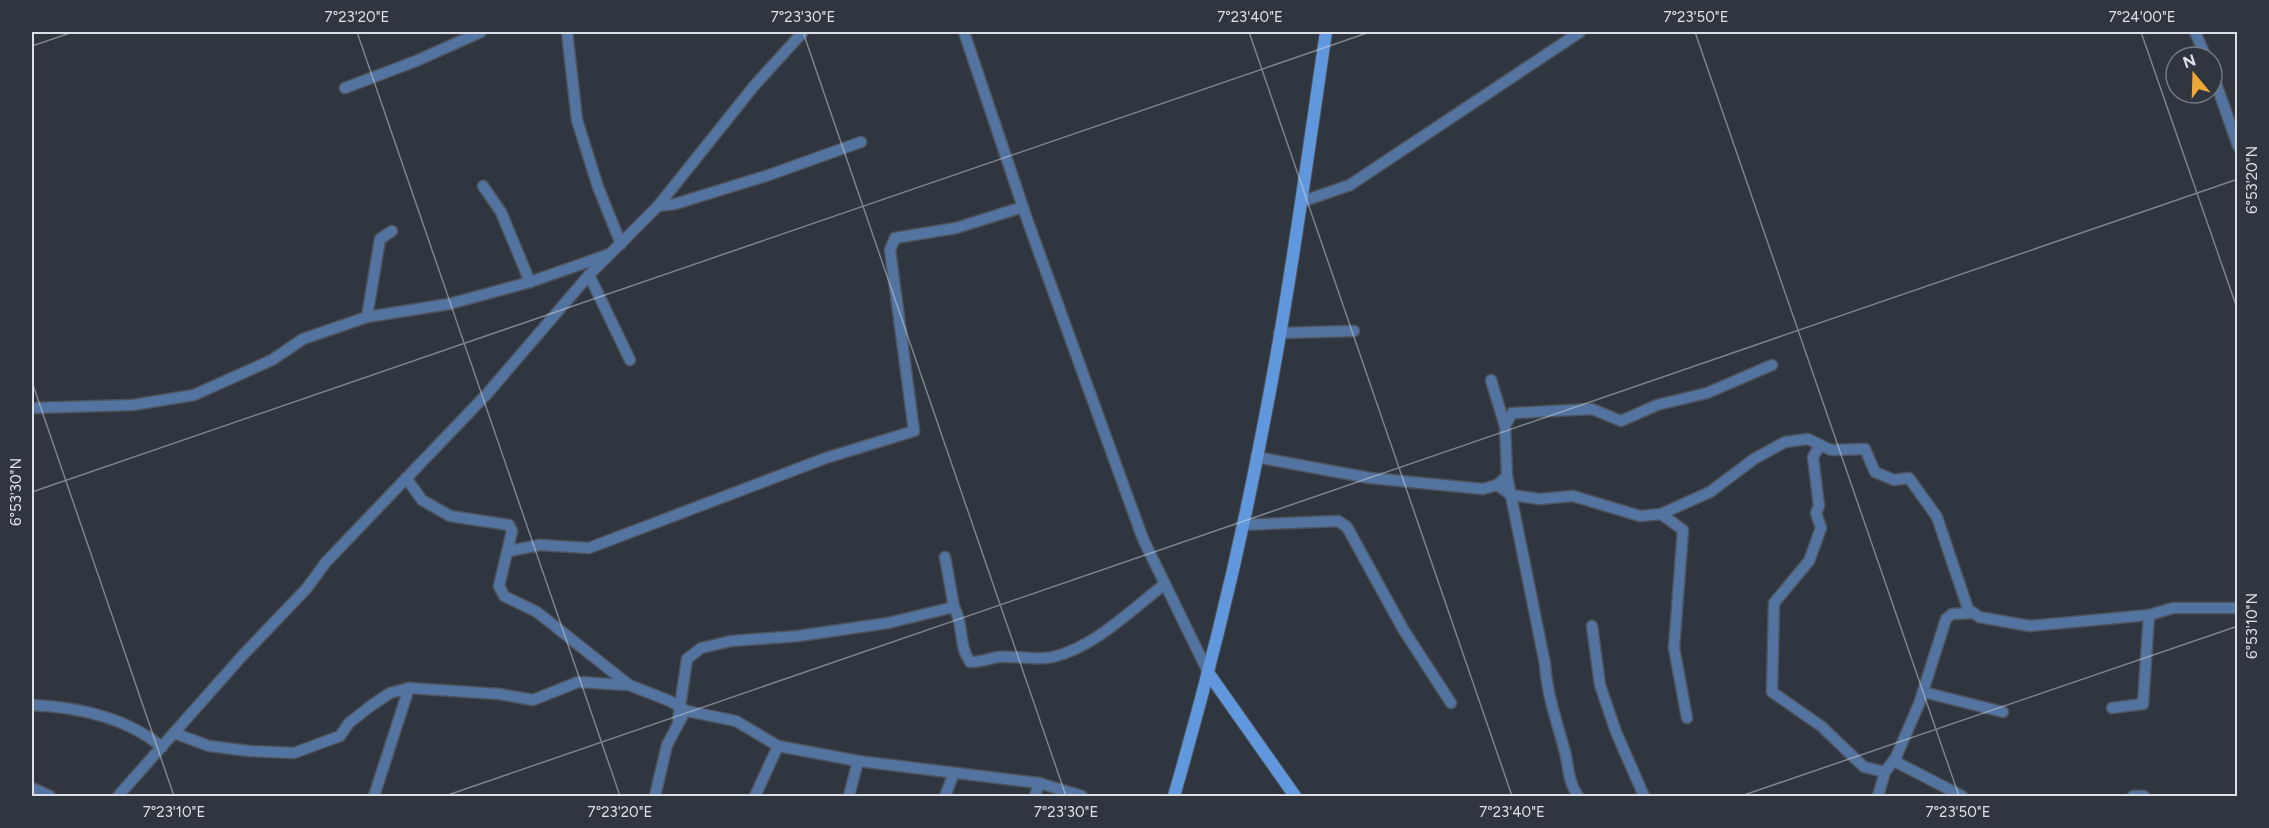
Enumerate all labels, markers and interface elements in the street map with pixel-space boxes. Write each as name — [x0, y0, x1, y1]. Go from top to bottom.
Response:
text: 7°23'20"E — [325, 8, 389, 26]
text: 7°23'30"E — [771, 8, 835, 26]
text: 7°23'40"E — [1217, 8, 1283, 26]
text: 7°23'50"E — [1663, 8, 1729, 26]
text: 7°24'00"E — [2108, 8, 2176, 26]
north arrow — [2164, 45, 2224, 105]
text: N — [2180, 50, 2198, 72]
text: 6°53'20"N — [2243, 146, 2261, 214]
text: 6°53'30"N — [7, 458, 25, 526]
text: 6°53'10"N — [2243, 593, 2261, 659]
text: 7°23'10"E — [143, 803, 205, 821]
text: 7°23'20"E — [588, 803, 652, 821]
text: 7°23'30"E — [1034, 803, 1098, 821]
text: 7°23'40"E — [1479, 803, 1545, 821]
text: 7°23'50"E — [1925, 803, 1991, 821]

